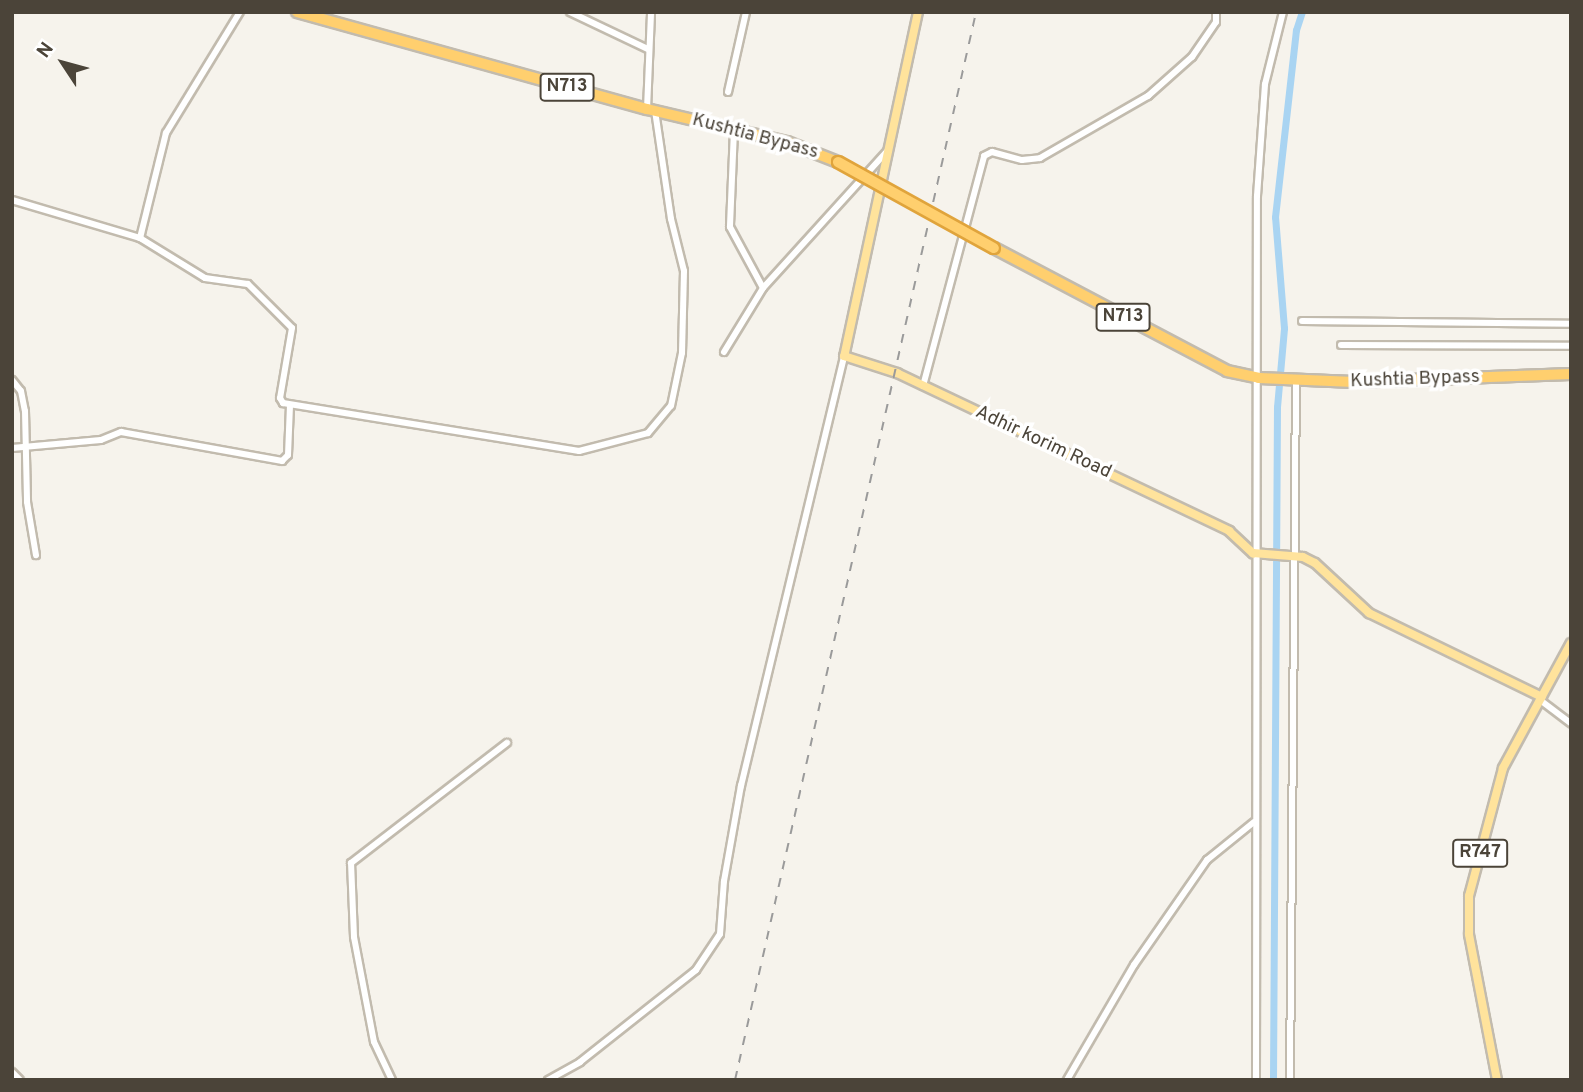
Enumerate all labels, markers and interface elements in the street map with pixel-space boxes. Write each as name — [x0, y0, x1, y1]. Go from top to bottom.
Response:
north arrow — [28, 28, 98, 98]
text: N — [32, 38, 60, 63]
road number: N713 — [539, 72, 595, 102]
street label: Kushtia Bypass — [689, 109, 821, 165]
road number: N713 — [1095, 302, 1151, 332]
street label: Kushtia Bypass — [1350, 366, 1480, 394]
street label: Adhir korim Road — [971, 402, 1115, 484]
road number: R747 — [1452, 838, 1508, 868]

